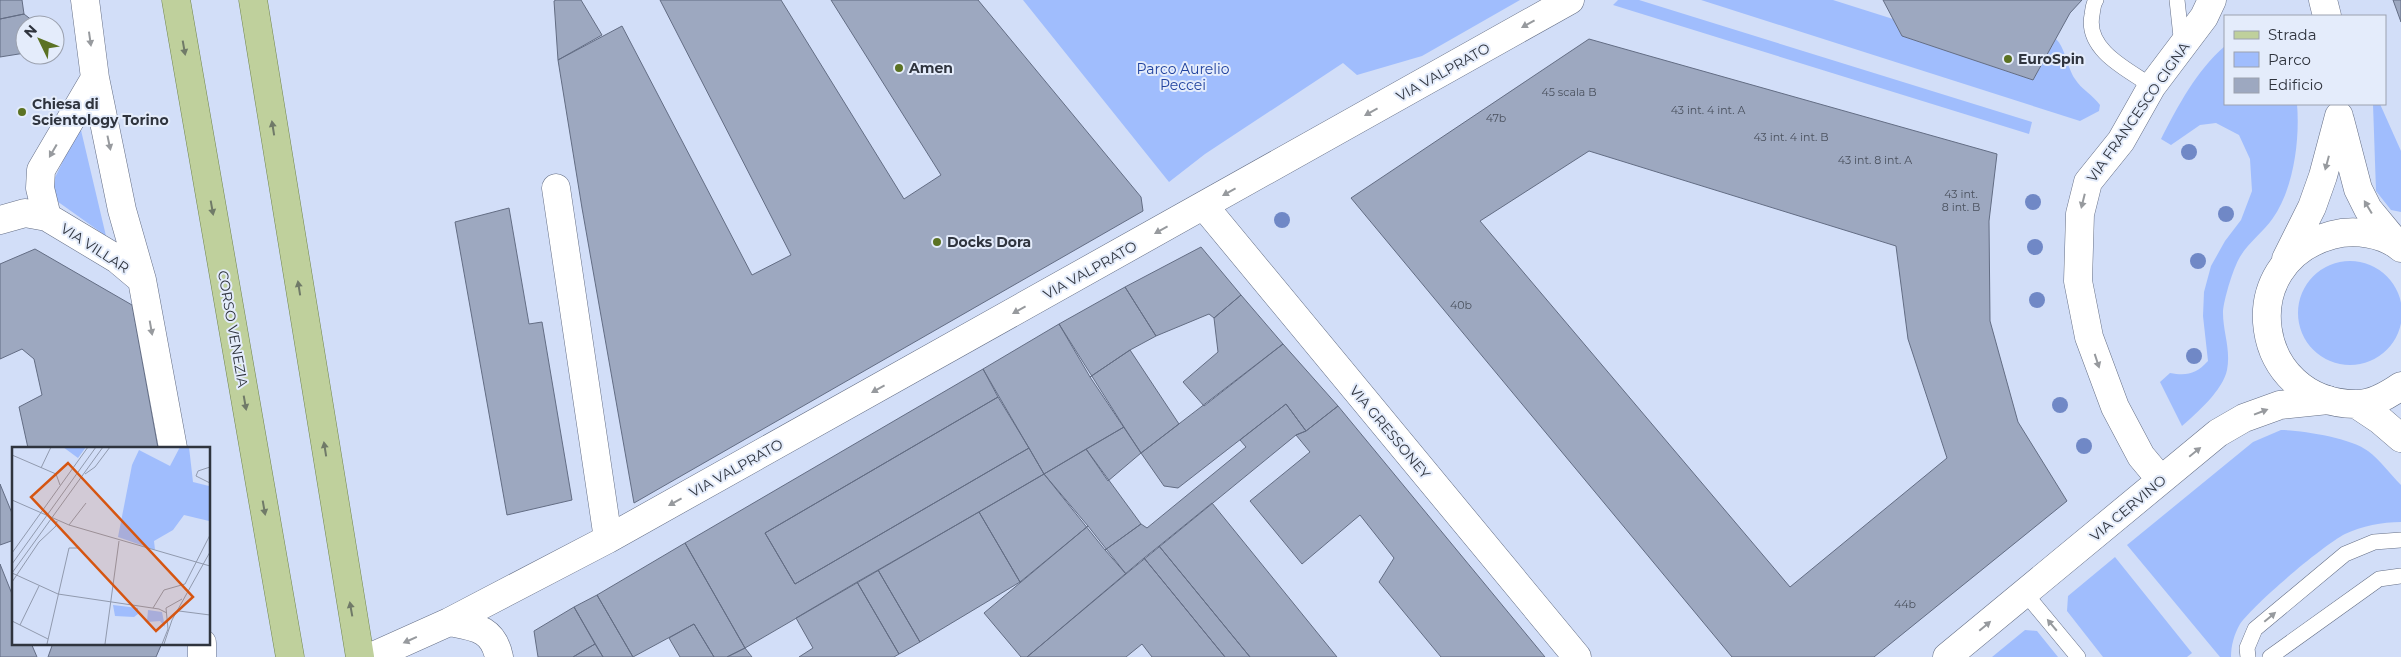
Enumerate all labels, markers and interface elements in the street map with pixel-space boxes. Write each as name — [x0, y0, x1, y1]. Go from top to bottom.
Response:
north arrow — [15, 15, 65, 65]
legend — [2224, 15, 2386, 105]
one-way arrow — [1520, 20, 1535, 28]
text: N — [20, 21, 41, 41]
text: Strada — [2268, 25, 2317, 44]
one-way arrow — [86, 31, 94, 47]
street label: VIA FRANCESCO CIGNA — [2083, 38, 2194, 186]
street label: VIA VALPRATO — [1393, 39, 1493, 105]
one-way arrow — [180, 40, 188, 56]
place label: EuroSpin — [2018, 50, 2085, 68]
text: Parco — [2268, 50, 2311, 69]
marker: EuroSpin — [2002, 53, 2014, 65]
place label: Amen — [908, 59, 953, 77]
park label: Parco Aurelio Peccei — [1136, 60, 1230, 94]
marker: Amen — [893, 62, 905, 74]
text: Edificio — [2268, 75, 2323, 94]
house number: 45 scala B — [1541, 85, 1597, 99]
place label: Chiesa di Scientology Torino — [32, 95, 169, 129]
house number: 43 int. 4 int. A — [1671, 103, 1745, 117]
marker: Chiesa di Scientology Torino — [16, 106, 28, 118]
one-way arrow — [1364, 108, 1377, 117]
house number: 47b — [1486, 111, 1506, 125]
one-way arrow — [269, 119, 277, 135]
house number: 43 int. 4 int. B — [1753, 130, 1829, 144]
one-way arrow — [105, 136, 113, 152]
one-way arrow — [49, 143, 57, 158]
house number: 43 int. 8 int. A — [1838, 153, 1912, 167]
one-way arrow — [2322, 155, 2330, 170]
house number: 43 int. 8 int. B — [1942, 187, 1980, 214]
one-way arrow — [1222, 188, 1237, 196]
one-way arrow — [2079, 194, 2087, 209]
one-way arrow — [2364, 200, 2372, 215]
one-way arrow — [208, 201, 216, 217]
street label: VIA VILLAR — [57, 219, 133, 277]
one-way arrow — [1155, 226, 1168, 235]
place label: Docks Dora — [947, 233, 1031, 251]
marker: Docks Dora — [931, 236, 943, 248]
street label: VIA VALPRATO — [1040, 237, 1140, 303]
street label: CORSO VENEZIA — [214, 269, 252, 390]
one-way arrow — [295, 280, 303, 296]
house number: 40b — [1450, 298, 1472, 312]
one-way arrow — [1013, 305, 1026, 314]
one-way arrow — [147, 320, 155, 336]
one-way arrow — [2093, 354, 2101, 369]
street label: VIA GRESSONEY — [1346, 382, 1434, 482]
one-way arrow — [870, 385, 885, 393]
one-way arrow — [242, 395, 250, 411]
one-way arrow — [2254, 408, 2269, 415]
street label: VIA VALPRATO — [686, 435, 786, 501]
one-way arrow — [320, 440, 328, 456]
inset map — [12, 447, 210, 644]
one-way arrow — [2188, 447, 2201, 458]
street label: VIA CERVINO — [2086, 471, 2170, 545]
one-way arrow — [668, 498, 681, 507]
one-way arrow — [260, 501, 268, 517]
house number: 44b — [1894, 597, 1916, 611]
one-way arrow — [347, 601, 355, 617]
one-way arrow — [2263, 611, 2276, 622]
one-way arrow — [2046, 619, 2057, 632]
one-way arrow — [1979, 621, 1991, 632]
one-way arrow — [403, 636, 417, 644]

